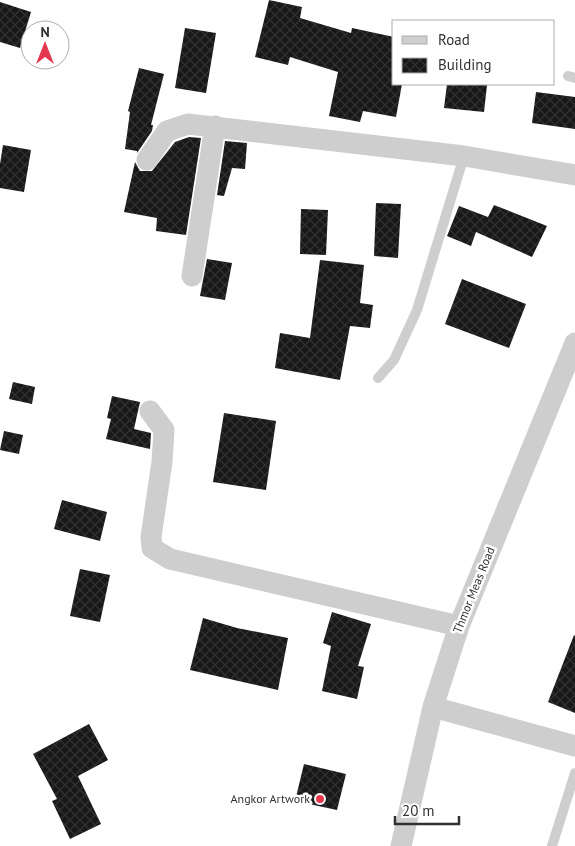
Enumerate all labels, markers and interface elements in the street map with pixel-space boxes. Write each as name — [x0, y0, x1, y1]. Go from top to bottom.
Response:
north arrow — [20, 20, 70, 70]
legend — [392, 20, 555, 85]
text: N — [40, 23, 50, 41]
text: Road — [438, 30, 470, 49]
text: Building — [438, 55, 492, 74]
street label: Thmor Meas Road — [449, 544, 498, 635]
place label: Angkor Artwork — [231, 791, 310, 806]
marker: Angkor Artwork — [314, 793, 326, 805]
scale bar — [395, 794, 459, 826]
text: 20 m — [402, 801, 435, 820]

